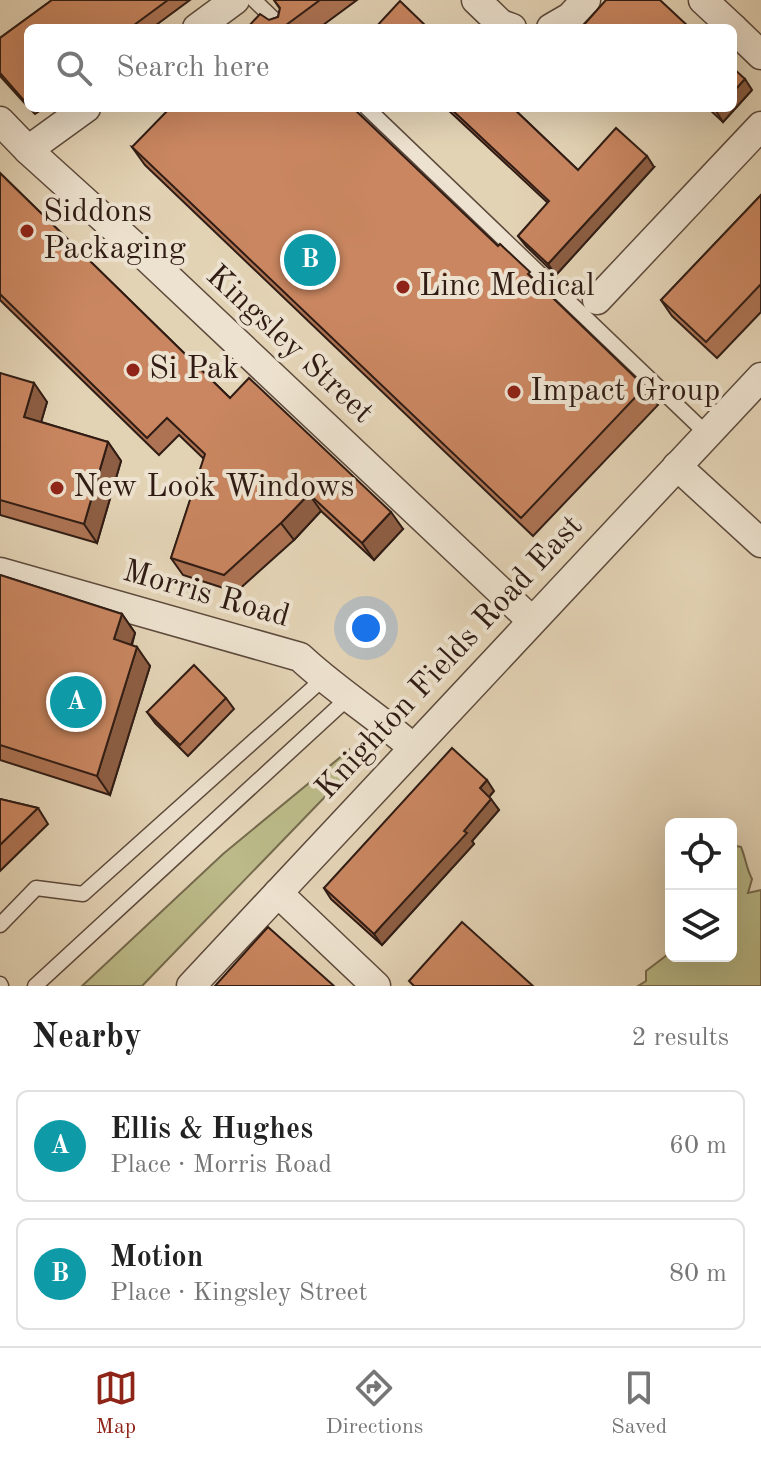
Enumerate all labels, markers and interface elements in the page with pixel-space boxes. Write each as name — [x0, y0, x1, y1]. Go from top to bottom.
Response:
search box — [24, 24, 737, 112]
icon: search — [52, 46, 96, 90]
text: Search here — [116, 53, 270, 83]
place label: Siddons Packaging — [43, 197, 186, 266]
marker: Siddons Packaging — [18, 222, 36, 240]
pin: B — [284, 230, 336, 290]
street label: Kingsley Street — [199, 260, 379, 430]
place label: Linc Medical — [419, 271, 595, 303]
marker: Linc Medical — [394, 278, 412, 296]
place label: Si Pak — [149, 354, 239, 386]
marker: Si Pak — [124, 361, 142, 379]
place label: Impact Group — [530, 376, 720, 408]
marker: Impact Group — [505, 383, 523, 401]
place label: New Look Windows — [73, 472, 354, 504]
marker: New Look Windows — [48, 479, 66, 497]
street label: Knighton Fields Road East — [311, 510, 589, 806]
street label: Morris Road — [119, 556, 293, 634]
your location — [346, 608, 386, 648]
pin: A — [50, 672, 102, 732]
map controls — [665, 818, 737, 962]
button: locate — [665, 818, 737, 890]
button: layers — [665, 890, 737, 962]
text: Nearby — [32, 1021, 142, 1055]
text: 2 results — [631, 1025, 729, 1051]
text: Ellis & Hughes — [110, 1115, 313, 1145]
text: A — [50, 1133, 70, 1159]
text: 60 m — [669, 1133, 727, 1159]
text: Place · Morris Road — [110, 1152, 332, 1178]
text: Motion — [110, 1243, 203, 1273]
text: B — [51, 1261, 69, 1287]
text: 80 m — [669, 1261, 727, 1287]
text: Place · Kingsley Street — [110, 1280, 368, 1306]
tab: Map — [94, 1366, 138, 1441]
tab: Directions — [326, 1366, 423, 1441]
tab: Saved — [611, 1366, 667, 1441]

